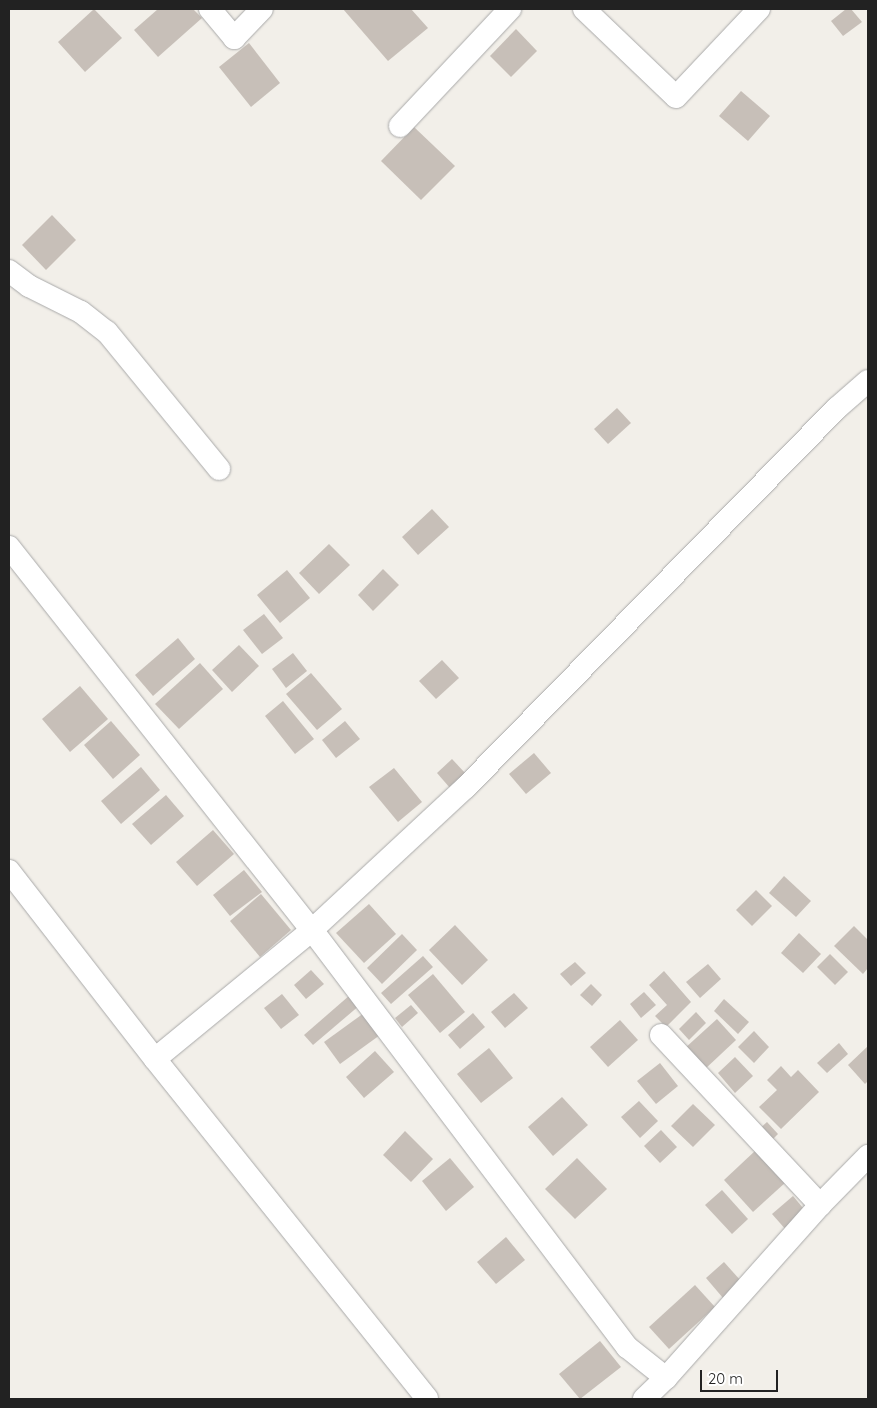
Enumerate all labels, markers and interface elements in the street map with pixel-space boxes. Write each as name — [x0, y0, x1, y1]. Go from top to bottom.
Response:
scale bar — [702, 1360, 780, 1392]
text: 20 m — [708, 1369, 743, 1388]

